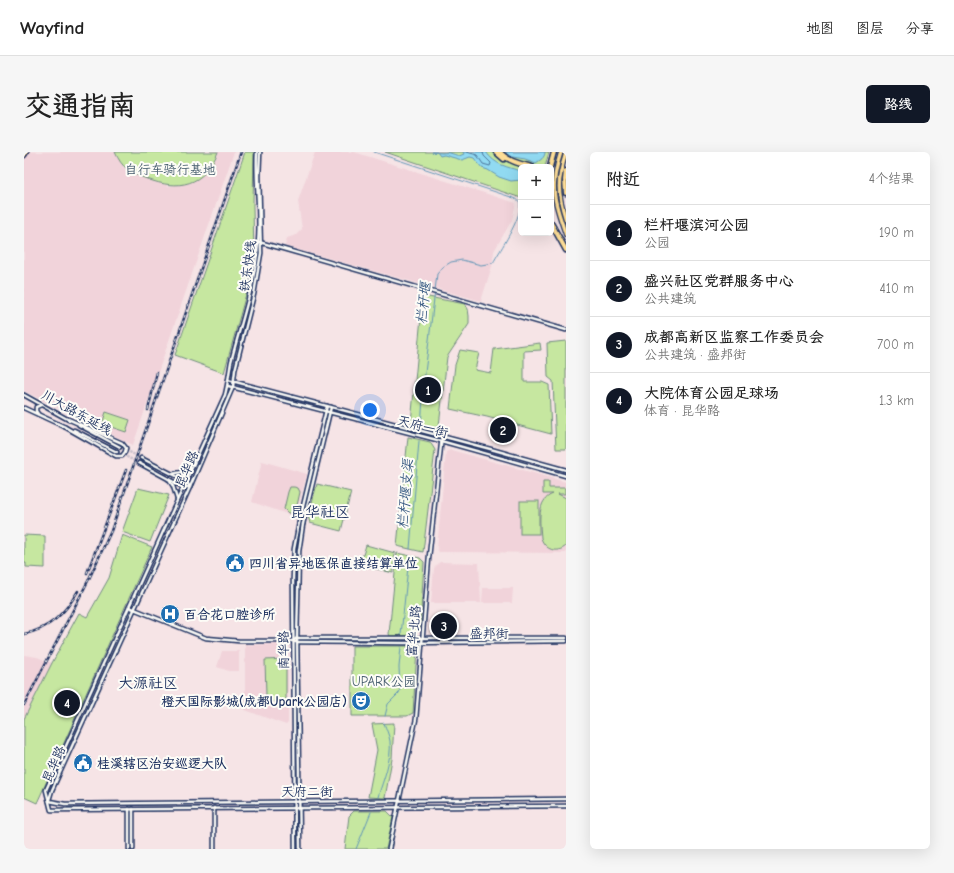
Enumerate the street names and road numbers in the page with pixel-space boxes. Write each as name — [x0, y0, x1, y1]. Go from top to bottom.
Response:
street label: 铁东快线 — [236, 239, 259, 293]
street label: 川大路东延线 — [39, 387, 115, 438]
street label: 天府一街 — [396, 413, 450, 440]
street label: 昆华路 — [172, 448, 201, 490]
street label: 富华北路 — [404, 604, 423, 658]
street label: 盛邦街 — [469, 626, 509, 641]
street label: 南华路 — [276, 630, 291, 670]
street label: 昆华路 — [39, 743, 68, 785]
street label: 天府二街 — [281, 784, 333, 799]

